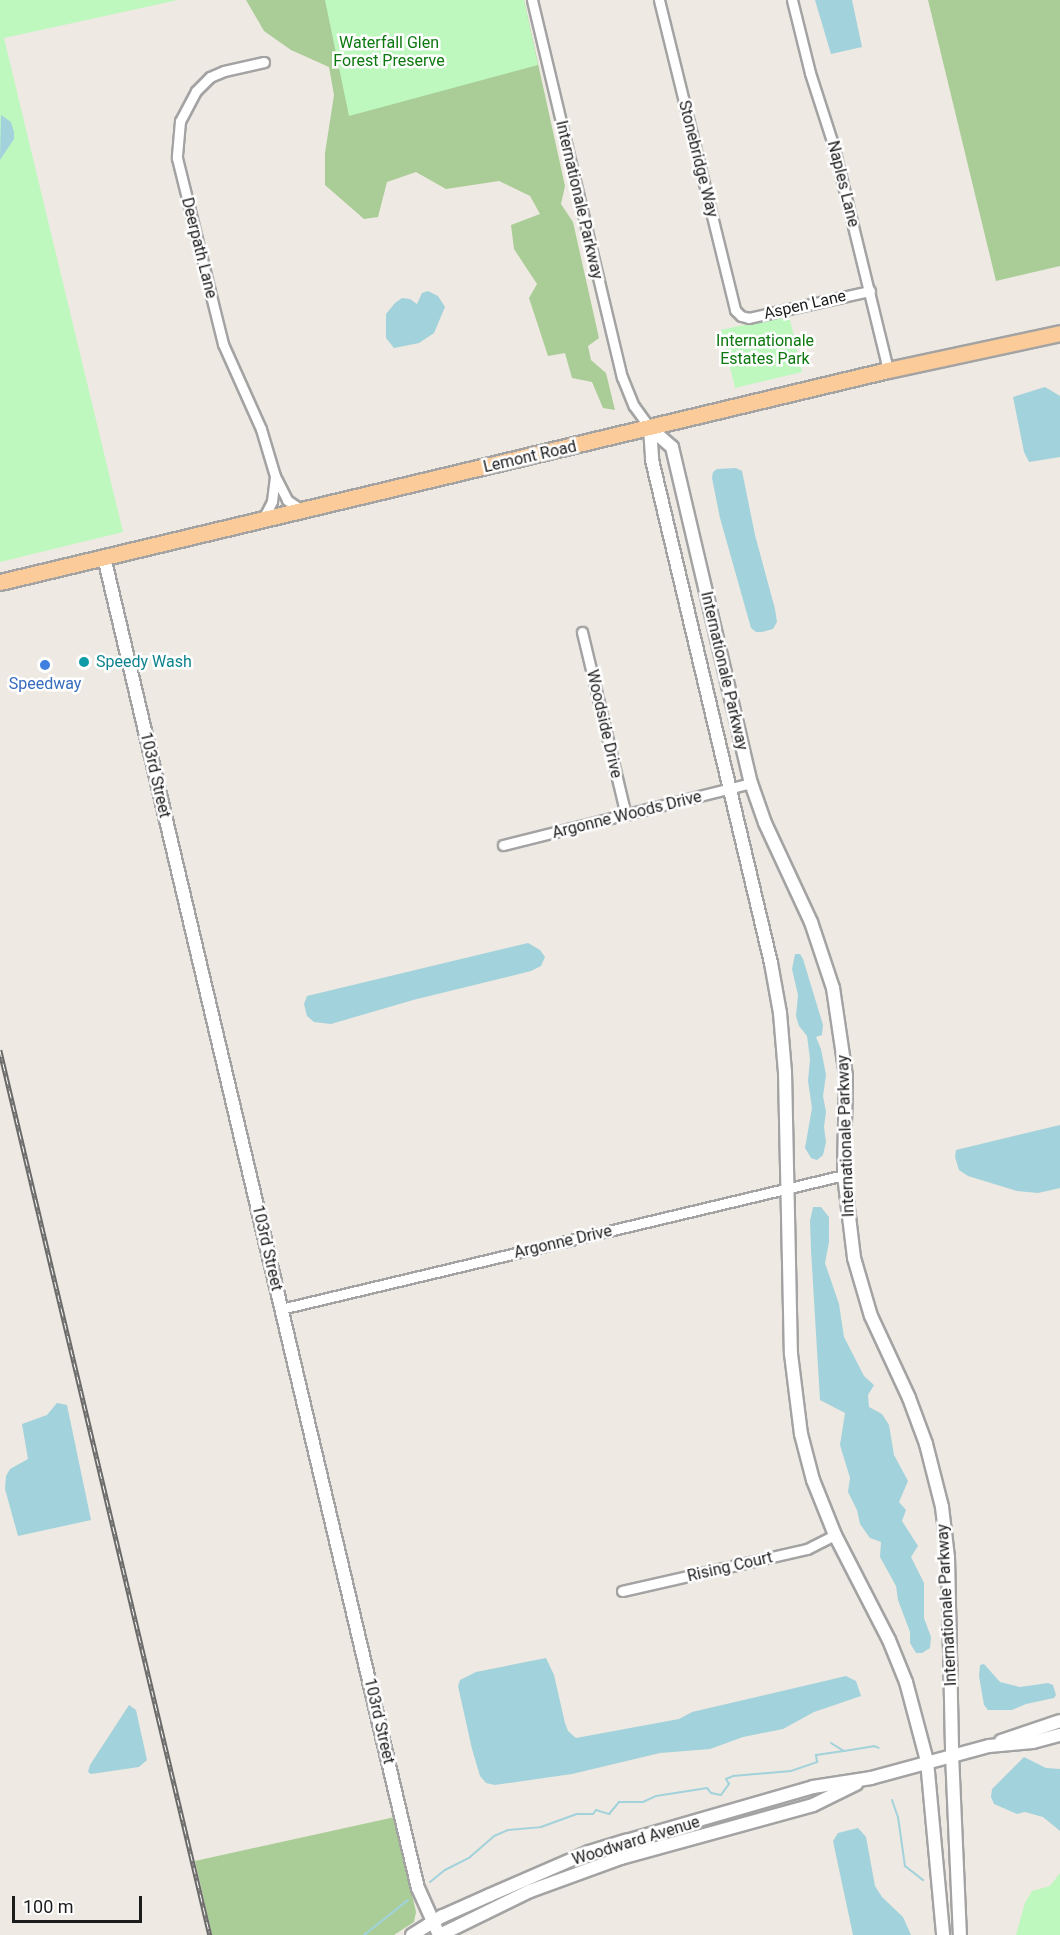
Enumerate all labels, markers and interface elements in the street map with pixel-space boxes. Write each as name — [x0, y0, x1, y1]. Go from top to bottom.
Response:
park label: Waterfall Glen Forest Preserve — [333, 33, 445, 71]
street label: Stonebridge Way — [674, 99, 722, 219]
street label: Internationale Parkway — [551, 119, 607, 281]
street label: Naples Lane — [823, 139, 863, 229]
street label: Deerpath Lane — [177, 196, 221, 300]
street label: Aspen Lane — [762, 286, 848, 324]
park label: Internationale Estates Park — [716, 331, 814, 369]
street label: Lemont Road — [482, 437, 578, 477]
street label: Internationale Parkway — [696, 590, 752, 752]
place label: Speedy Wash — [96, 652, 192, 672]
marker: Speedy Wash — [77, 655, 91, 669]
marker: Speedway — [38, 658, 52, 672]
street label: Woodside Drive — [582, 668, 626, 780]
place label: Speedway — [9, 674, 81, 694]
street label: 103rd Street — [136, 730, 174, 820]
street label: Argonne Woods Drive — [550, 787, 704, 843]
street label: Internationale Parkway — [834, 1055, 858, 1217]
street label: 103rd Street — [248, 1203, 286, 1293]
street label: Argonne Drive — [512, 1221, 614, 1263]
street label: Internationale Parkway — [933, 1523, 961, 1687]
street label: Rising Court — [685, 1548, 775, 1586]
street label: 103rd Street — [360, 1676, 398, 1766]
street label: Woodward Avenue — [570, 1812, 702, 1870]
scale bar — [15, 1884, 146, 1922]
text: 100 m — [23, 1896, 74, 1917]

